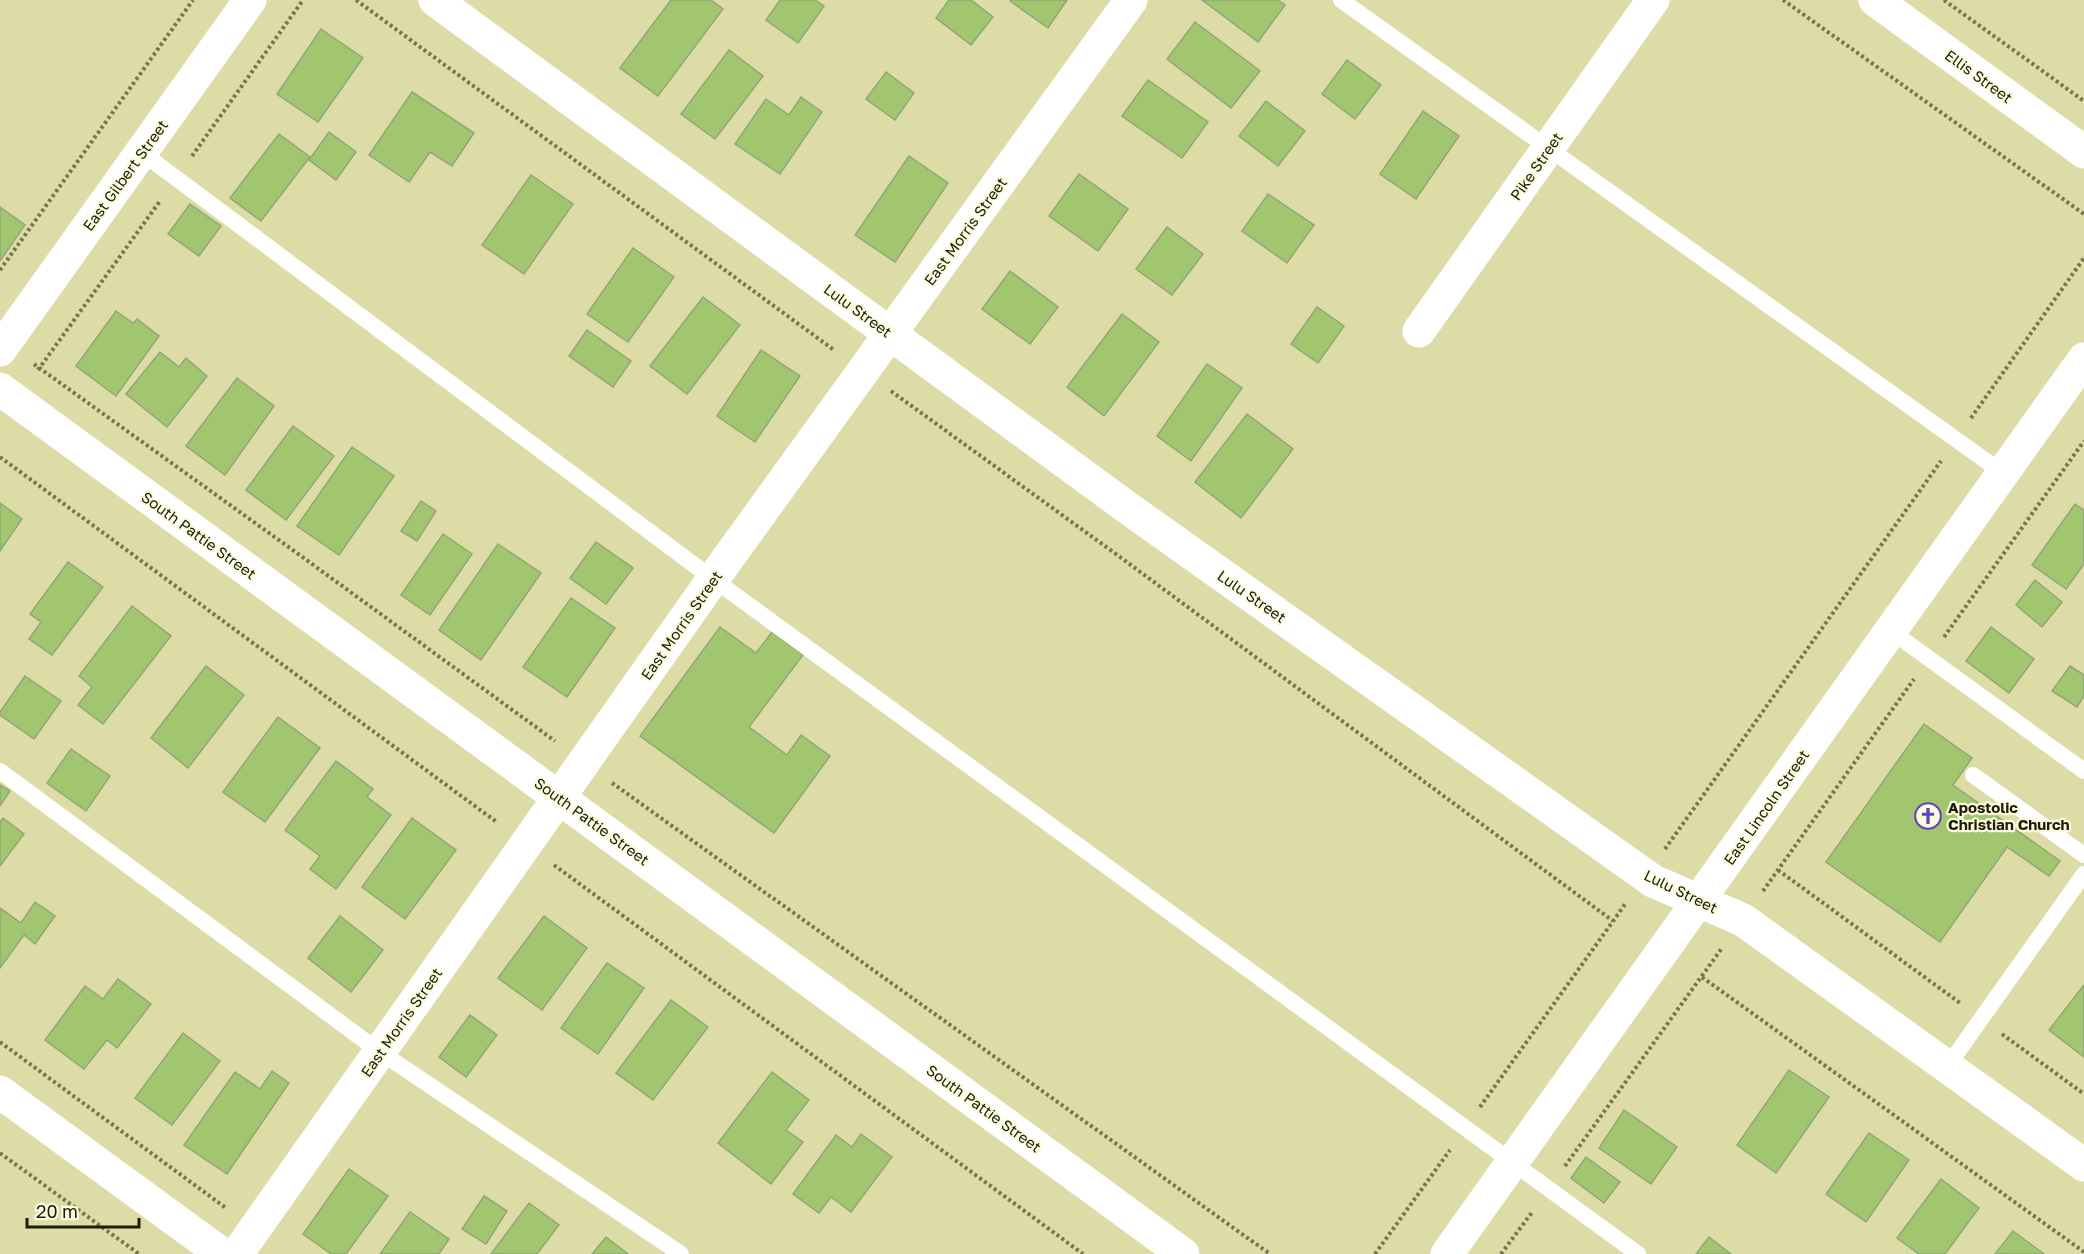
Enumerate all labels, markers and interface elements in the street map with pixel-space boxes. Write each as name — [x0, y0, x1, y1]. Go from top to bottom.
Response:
street label: Ellis Street — [1942, 46, 2016, 106]
street label: East Gilbert Street — [79, 116, 171, 234]
street label: Pike Street — [1506, 129, 1566, 203]
street label: East Morris Street — [920, 174, 1010, 288]
street label: Lulu Street — [821, 279, 895, 341]
street label: South Pattie Street — [138, 487, 260, 583]
street label: Lulu Street — [1214, 566, 1290, 626]
street label: East Morris Street — [637, 567, 725, 683]
street label: East Lincoln Street — [1720, 746, 1812, 868]
street label: South Pattie Street — [531, 773, 653, 869]
place label: Apostolic Christian Church — [1948, 798, 2070, 833]
church icon: Apostolic Christian Church — [1913, 801, 1943, 831]
street label: Lulu Street — [1641, 866, 1721, 916]
street label: East Morris Street — [357, 964, 445, 1080]
street label: South Pattie Street — [923, 1060, 1045, 1156]
scale bar — [27, 1191, 140, 1229]
text: 20 m — [36, 1200, 78, 1222]

